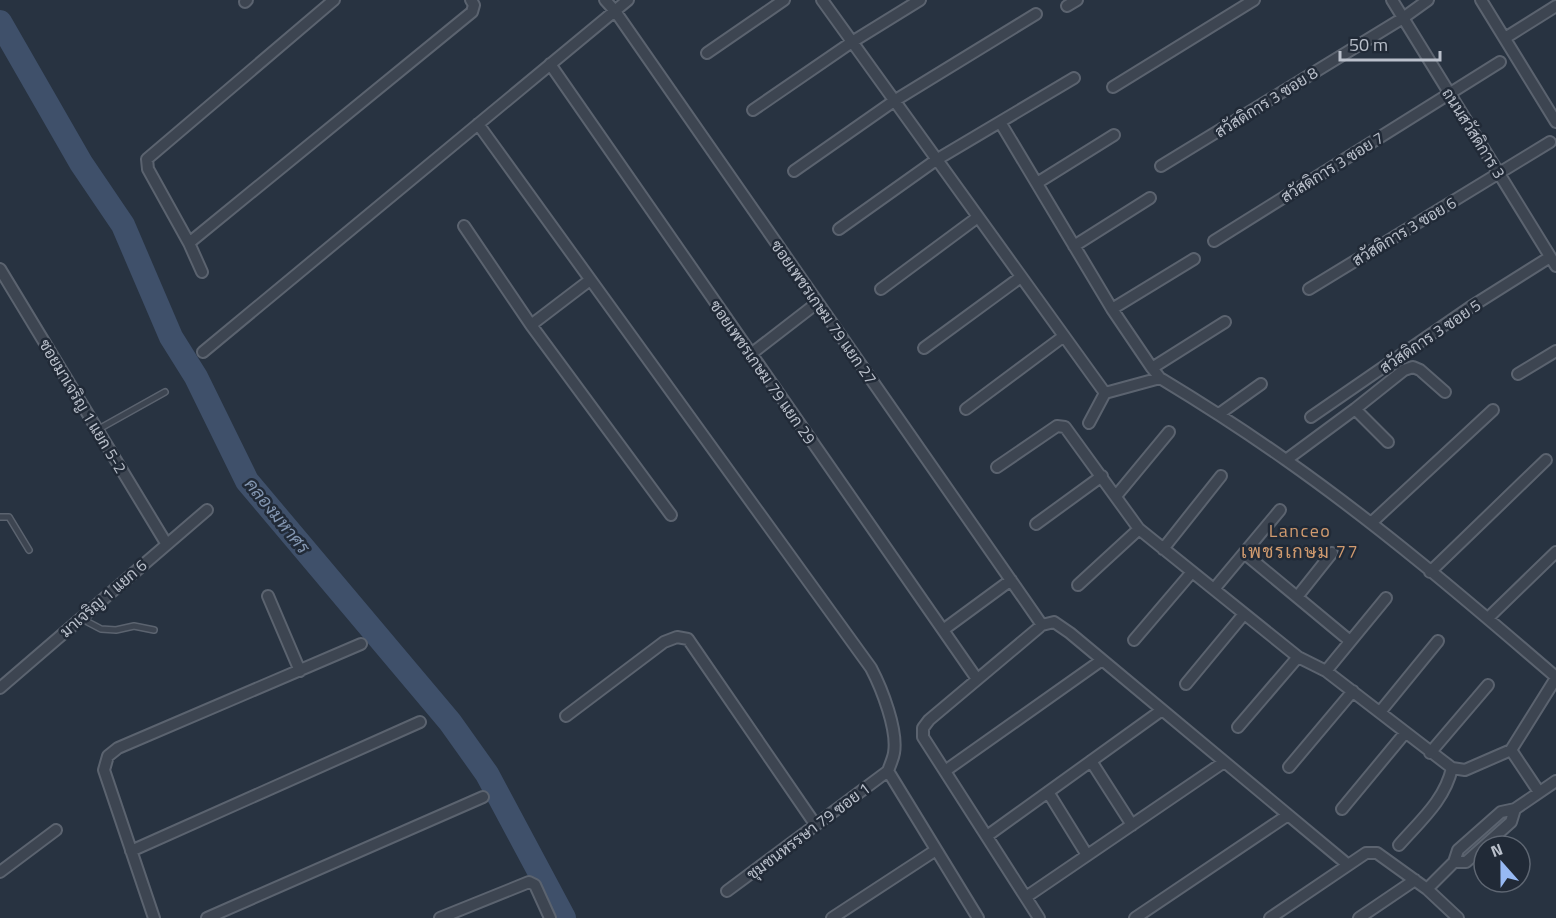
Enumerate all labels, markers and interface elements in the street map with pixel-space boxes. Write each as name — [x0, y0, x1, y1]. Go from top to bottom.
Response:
scale bar — [1340, 24, 1440, 62]
text: 50 m — [1349, 31, 1388, 58]
street label: สวัสดิการ 3 ซอย 8 — [1210, 61, 1322, 143]
street label: ถนนสวัสดิการ 3 — [1437, 83, 1511, 183]
street label: สวัสดิการ 3 ซอย 7 — [1276, 126, 1388, 208]
street label: สวัสดิการ 3 ซอย 6 — [1347, 190, 1461, 272]
street label: ซอยเพชรเกษม 79 แยก 27 — [765, 235, 883, 389]
street label: สวัสดิการ 3 ซอย 5 — [1374, 293, 1486, 379]
street label: ซอยเพชรเกษม 79 แยก 29 — [704, 295, 822, 449]
street label: ซอยมาเจริญ 1 แยก 5-2 — [33, 334, 133, 478]
water label: คลองมหาศร — [238, 472, 317, 560]
district label: Lanceo เพชรเกษม 77 — [1241, 517, 1359, 565]
street label: มาเจริญ 1 แยก 6 — [54, 553, 152, 643]
street label: ชุมชนหรรษา 79 ซอย 1 — [741, 776, 875, 886]
north arrow — [1472, 834, 1532, 894]
text: N — [1487, 837, 1506, 863]

